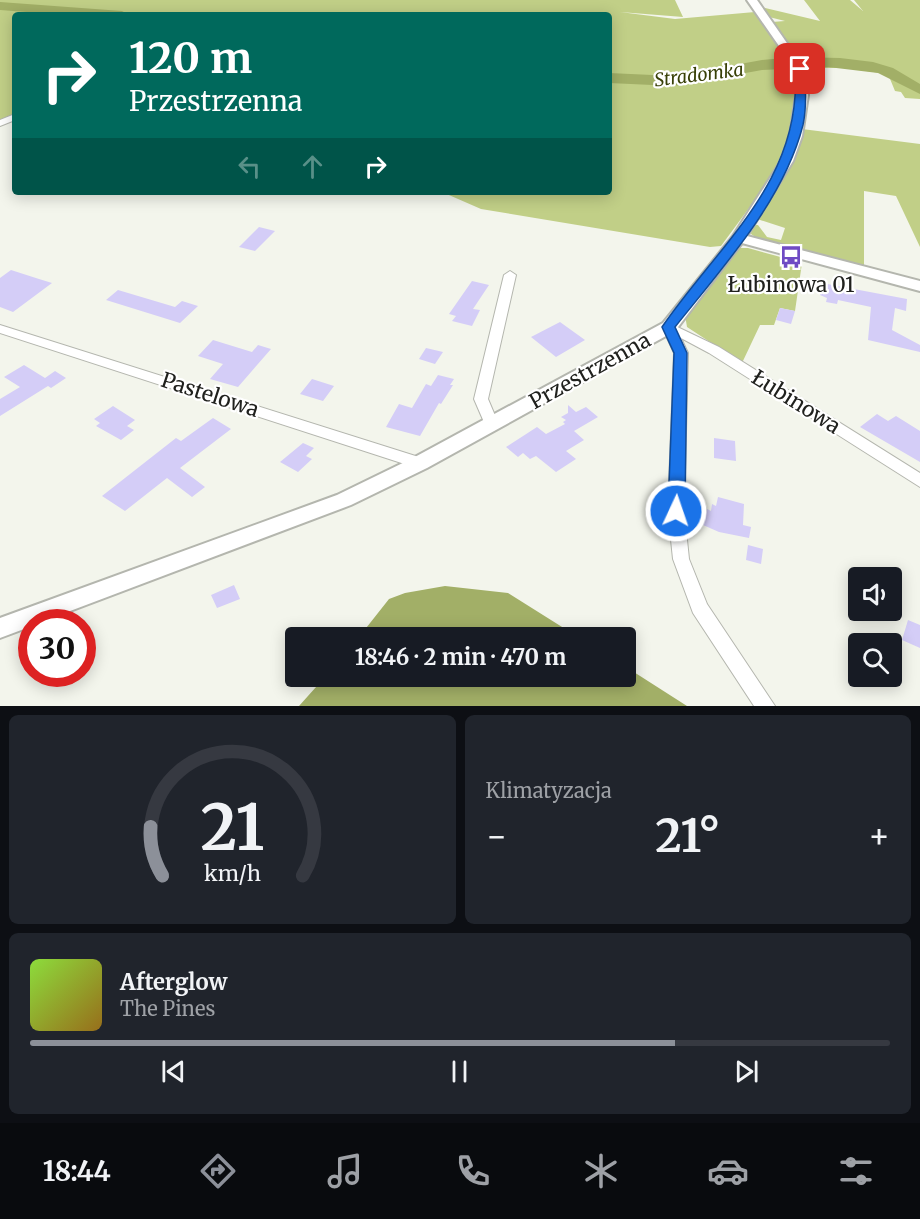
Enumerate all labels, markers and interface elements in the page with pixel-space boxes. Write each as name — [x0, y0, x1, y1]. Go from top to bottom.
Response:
text: 120 m — [129, 32, 252, 84]
icon: right — [30, 36, 108, 114]
pin — [774, 43, 825, 94]
icon: arrive — [783, 52, 816, 85]
water label: Stradomka — [653, 58, 745, 91]
text: Przestrzenna — [129, 84, 302, 118]
icon: left — [233, 150, 266, 183]
icon: ahead — [296, 150, 329, 183]
icon: right — [359, 150, 392, 183]
bus stop icon: Łubinowa 01 — [778, 244, 804, 270]
place label: Łubinowa 01 — [727, 271, 855, 298]
street label: Przestrzenna — [524, 326, 655, 415]
street label: Łubinowa — [747, 364, 846, 439]
street label: Pastelowa — [158, 366, 262, 423]
position arrow — [644, 479, 708, 543]
map controls — [848, 567, 902, 687]
button: sound — [848, 567, 902, 621]
speed limit sign: 30 — [18, 609, 96, 687]
button: search — [848, 633, 902, 687]
text: 18:46 · 2 min · 470 m — [355, 643, 566, 671]
text: Klimatyzacja — [486, 778, 612, 803]
text: 21 — [200, 789, 264, 867]
text: 21° — [655, 808, 720, 864]
text: − — [486, 816, 508, 857]
text: + — [868, 816, 890, 857]
text: km/h — [204, 861, 261, 888]
text: Afterglow — [120, 968, 227, 996]
text: The Pines — [120, 996, 215, 1021]
icon: previous — [157, 1055, 190, 1088]
icon: pause — [443, 1055, 476, 1088]
icon: next — [730, 1055, 763, 1088]
icon: directions — [197, 1150, 239, 1192]
icon: music — [324, 1150, 366, 1192]
icon: phone — [452, 1150, 494, 1192]
icon: climate — [580, 1150, 622, 1192]
icon: car — [707, 1150, 749, 1192]
icon: filters — [835, 1150, 877, 1192]
text: 18:44 — [43, 1154, 111, 1188]

